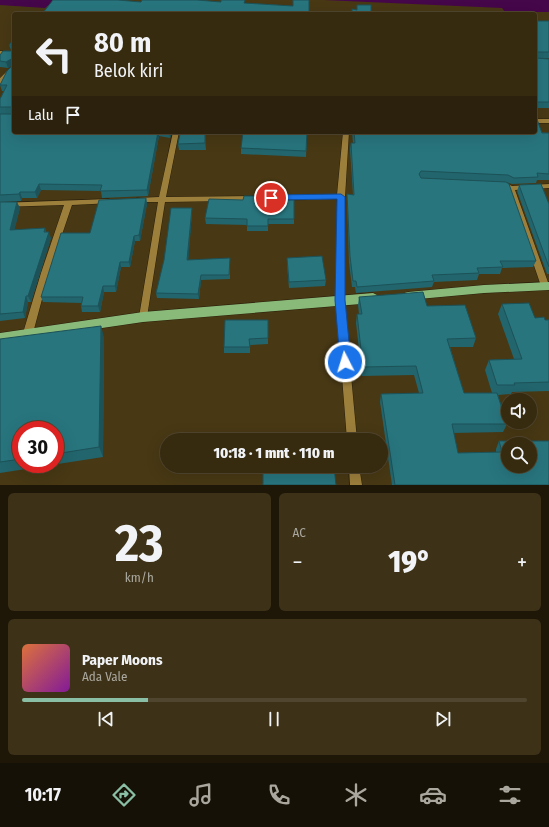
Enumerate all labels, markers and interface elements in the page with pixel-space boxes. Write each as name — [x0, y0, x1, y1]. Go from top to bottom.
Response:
text: 80 m — [94, 26, 151, 59]
icon: left — [28, 28, 80, 80]
text: Belok kiri — [94, 60, 163, 82]
icon: arrive — [62, 104, 84, 126]
text: Lalu — [28, 106, 54, 124]
pin — [254, 181, 288, 215]
icon: arrive — [260, 187, 282, 209]
position arrow — [324, 341, 366, 383]
map controls — [501, 393, 537, 473]
button: sound — [501, 393, 537, 429]
speed limit sign: 30 — [12, 421, 64, 473]
button: search — [501, 437, 537, 473]
text: 10:18 · 1 mnt · 110 m — [214, 444, 334, 462]
text: 23 — [115, 512, 164, 575]
text: AC — [293, 525, 306, 540]
text: 19° — [388, 544, 431, 580]
text: − — [293, 549, 302, 576]
text: + — [517, 549, 527, 576]
text: km/h — [125, 570, 154, 585]
text: Paper Moons — [82, 651, 163, 669]
text: Ada Vale — [82, 669, 127, 684]
icon: previous — [95, 708, 117, 730]
icon: pause — [263, 708, 285, 730]
icon: next — [432, 708, 454, 730]
icon: directions — [110, 781, 138, 809]
icon: music — [187, 781, 215, 809]
icon: phone — [265, 781, 293, 809]
icon: climate — [342, 781, 370, 809]
icon: car — [419, 781, 447, 809]
icon: filters — [496, 781, 524, 809]
text: 10:17 — [25, 784, 61, 806]

